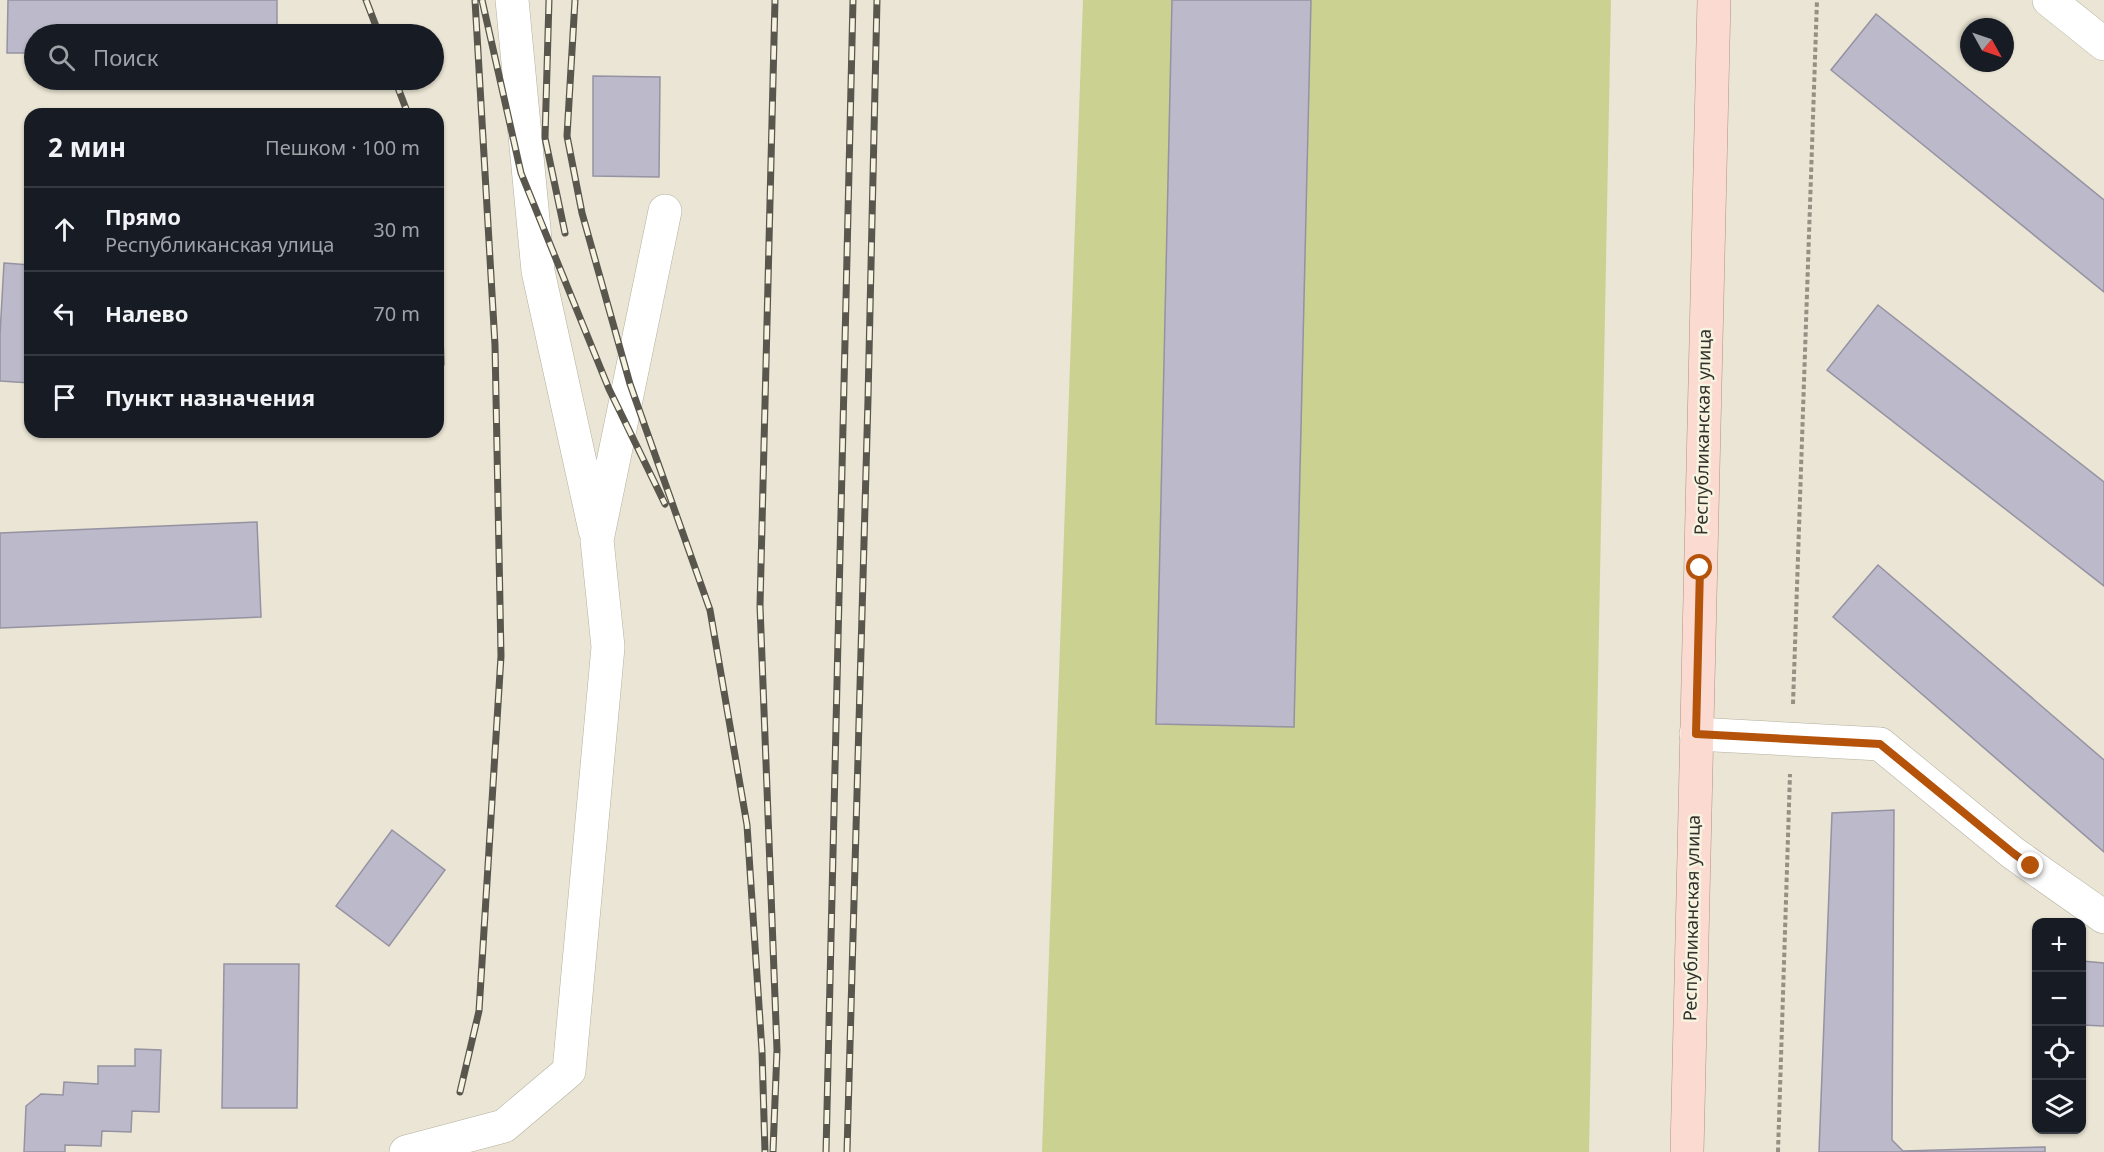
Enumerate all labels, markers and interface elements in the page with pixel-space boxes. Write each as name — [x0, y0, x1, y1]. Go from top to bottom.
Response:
north arrow — [1960, 18, 2014, 72]
search box — [24, 24, 444, 90]
icon: search — [45, 41, 78, 74]
text: Поиск — [93, 42, 158, 72]
text: 2 мин — [48, 129, 126, 165]
text: Пешком · 100 m — [265, 134, 420, 161]
text: Прямо — [105, 201, 181, 231]
icon: ahead — [48, 213, 81, 246]
text: 30 m — [373, 216, 420, 243]
text: Республиканская улица — [105, 231, 334, 258]
icon: left — [48, 297, 81, 330]
text: Налево — [105, 298, 188, 328]
text: 70 m — [373, 300, 420, 327]
street label: Республиканская улица — [1688, 329, 1716, 535]
icon: arrive — [48, 381, 81, 414]
text: Пункт назначения — [105, 382, 315, 412]
route start — [1686, 554, 1712, 580]
street label: Республиканская улица — [1677, 815, 1705, 1021]
route end — [2017, 852, 2043, 878]
map controls — [2032, 918, 2086, 1134]
button: + — [2032, 918, 2086, 972]
button: − — [2032, 972, 2086, 1026]
button: locate — [2032, 1026, 2086, 1080]
button: layers — [2032, 1080, 2086, 1134]

